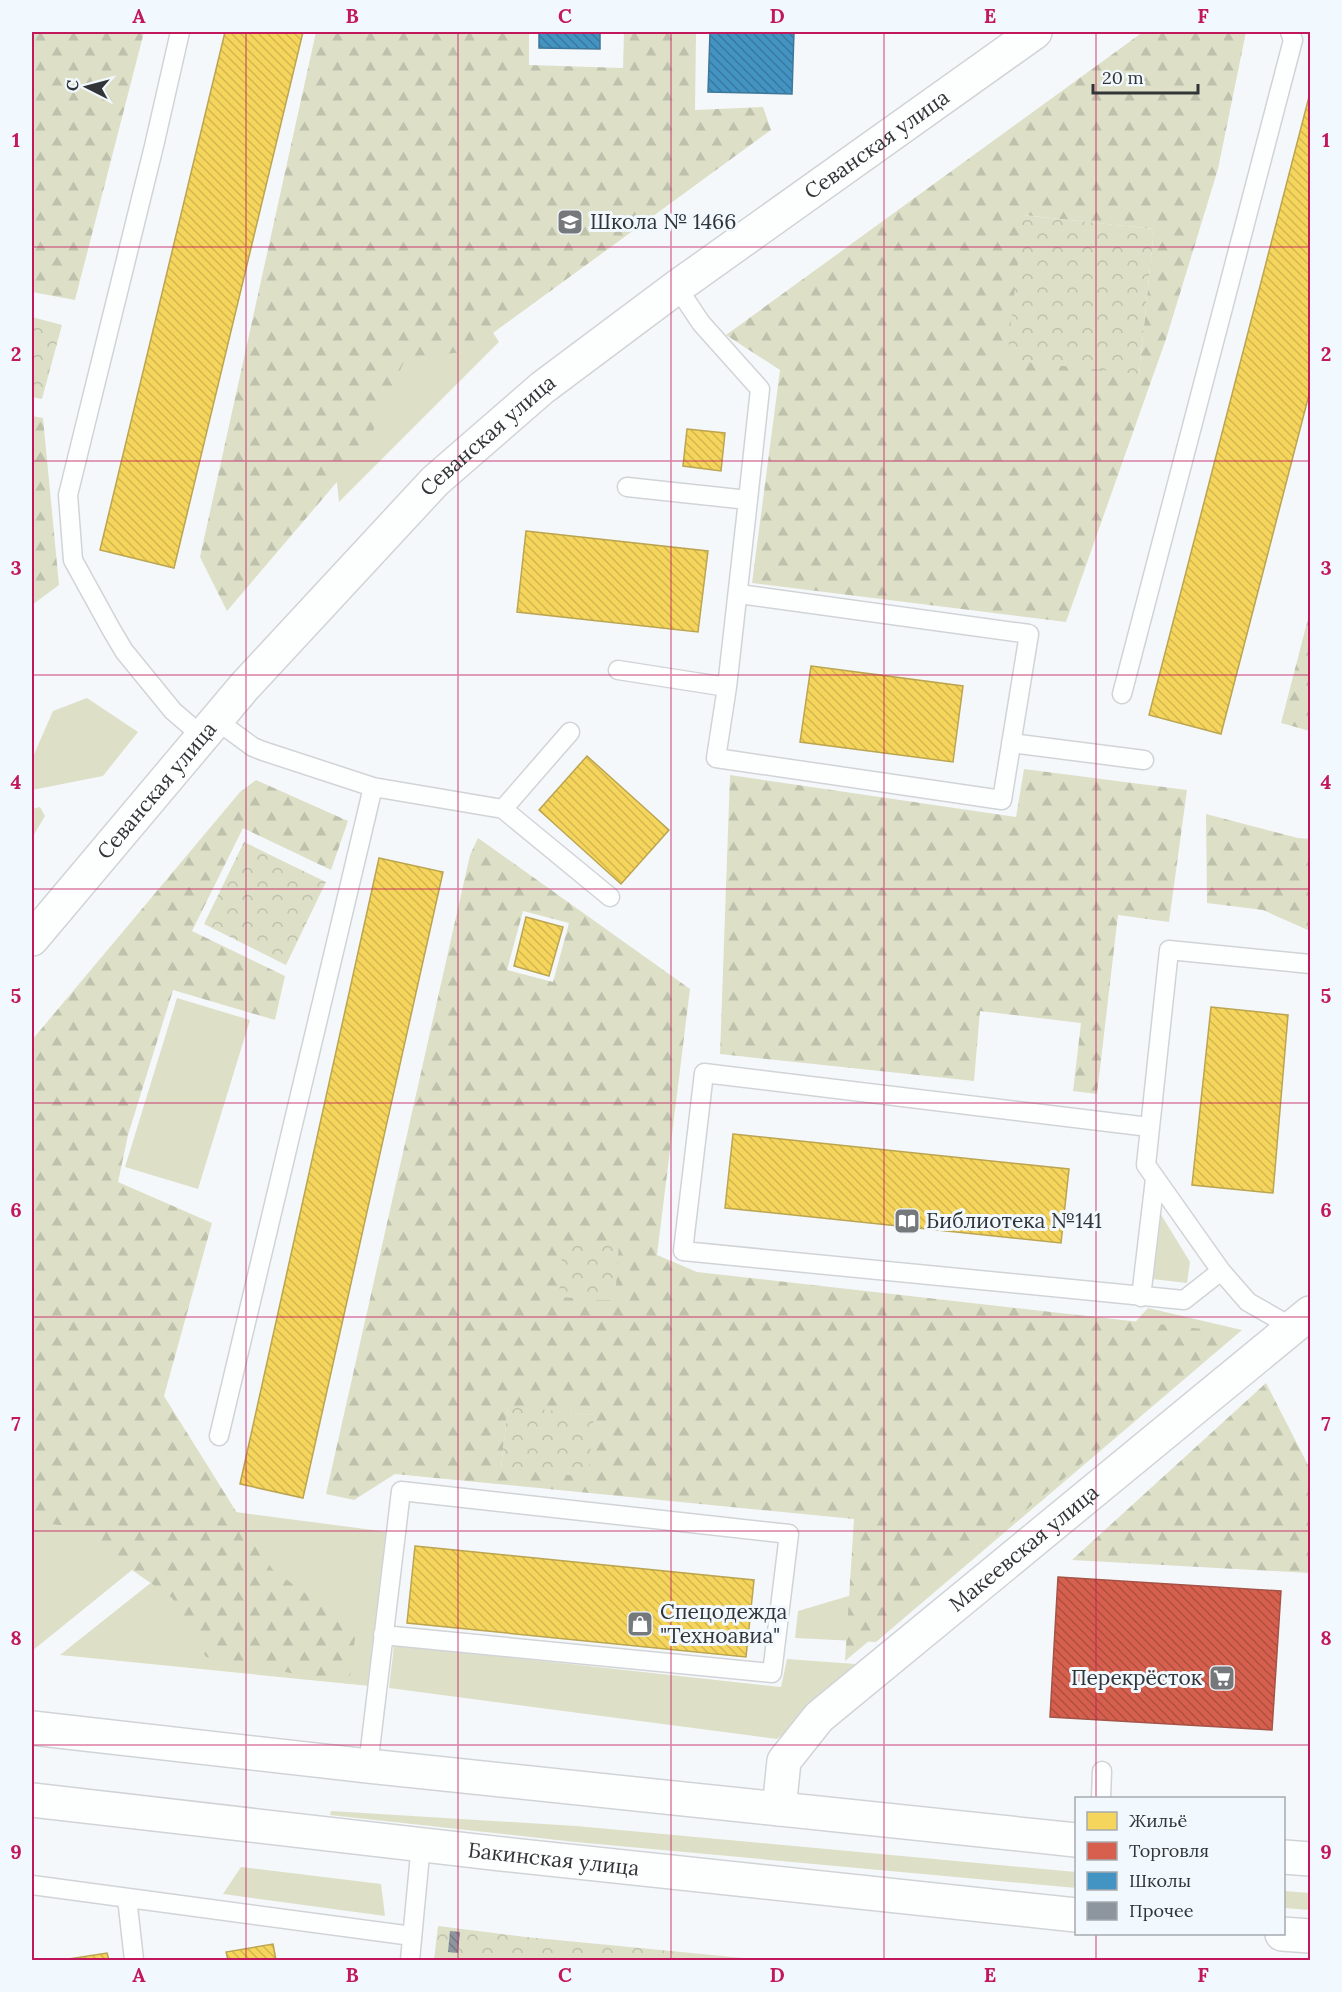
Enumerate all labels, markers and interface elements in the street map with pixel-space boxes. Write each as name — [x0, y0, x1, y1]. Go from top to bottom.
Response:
text: A — [132, 3, 146, 28]
text: B — [345, 3, 359, 28]
text: C — [558, 3, 572, 28]
text: D — [769, 3, 785, 28]
text: E — [984, 3, 996, 28]
text: F — [1197, 3, 1209, 28]
north arrow — [57, 57, 117, 117]
scale bar — [1093, 57, 1198, 95]
text: 20 m — [1102, 66, 1144, 89]
text: С — [62, 79, 83, 92]
street label: Севанская улица — [799, 83, 954, 205]
text: 1 — [12, 127, 20, 152]
text: 1 — [1322, 127, 1330, 152]
school or university icon: Школа № 1466 — [555, 207, 585, 237]
place label: Школа № 1466 — [590, 208, 736, 235]
text: 2 — [11, 341, 21, 366]
text: 2 — [1321, 341, 1331, 366]
street label: Севанская улица — [414, 368, 561, 502]
text: 3 — [10, 555, 22, 580]
text: 3 — [1320, 555, 1332, 580]
street label: Севанская улица — [91, 716, 222, 865]
text: 4 — [11, 769, 22, 794]
text: 4 — [1321, 769, 1332, 794]
text: 5 — [11, 983, 22, 1008]
text: 5 — [1321, 983, 1332, 1008]
text: 6 — [10, 1197, 22, 1222]
text: 6 — [1320, 1197, 1332, 1222]
library icon: Библиотека №141 — [892, 1206, 922, 1236]
place label: Библиотека №141 — [926, 1207, 1102, 1234]
text: 7 — [11, 1411, 21, 1436]
text: 7 — [1321, 1411, 1331, 1436]
street label: Макеевская улица — [943, 1478, 1104, 1617]
place label: Спецодежда "Техноавиа" — [660, 1598, 788, 1649]
shop icon: Спецодежда "Техноавиа" — [625, 1609, 655, 1639]
text: 8 — [10, 1625, 22, 1650]
text: 8 — [1320, 1625, 1332, 1650]
supermarket icon: Перекрёсток — [1207, 1663, 1237, 1693]
place label: Перекрёсток — [1071, 1664, 1203, 1691]
legend — [1075, 1797, 1285, 1935]
text: Жильё — [1129, 1809, 1187, 1832]
street label: Бакинская улица — [467, 1836, 641, 1882]
text: 9 — [10, 1839, 22, 1864]
text: Торговля — [1129, 1839, 1209, 1862]
text: 9 — [1320, 1839, 1332, 1864]
text: Школы — [1129, 1869, 1191, 1892]
text: Прочее — [1129, 1899, 1194, 1922]
text: A — [132, 1962, 146, 1987]
text: B — [345, 1962, 359, 1987]
text: C — [558, 1962, 572, 1987]
text: D — [769, 1962, 785, 1987]
text: E — [984, 1962, 996, 1987]
text: F — [1197, 1962, 1209, 1987]

